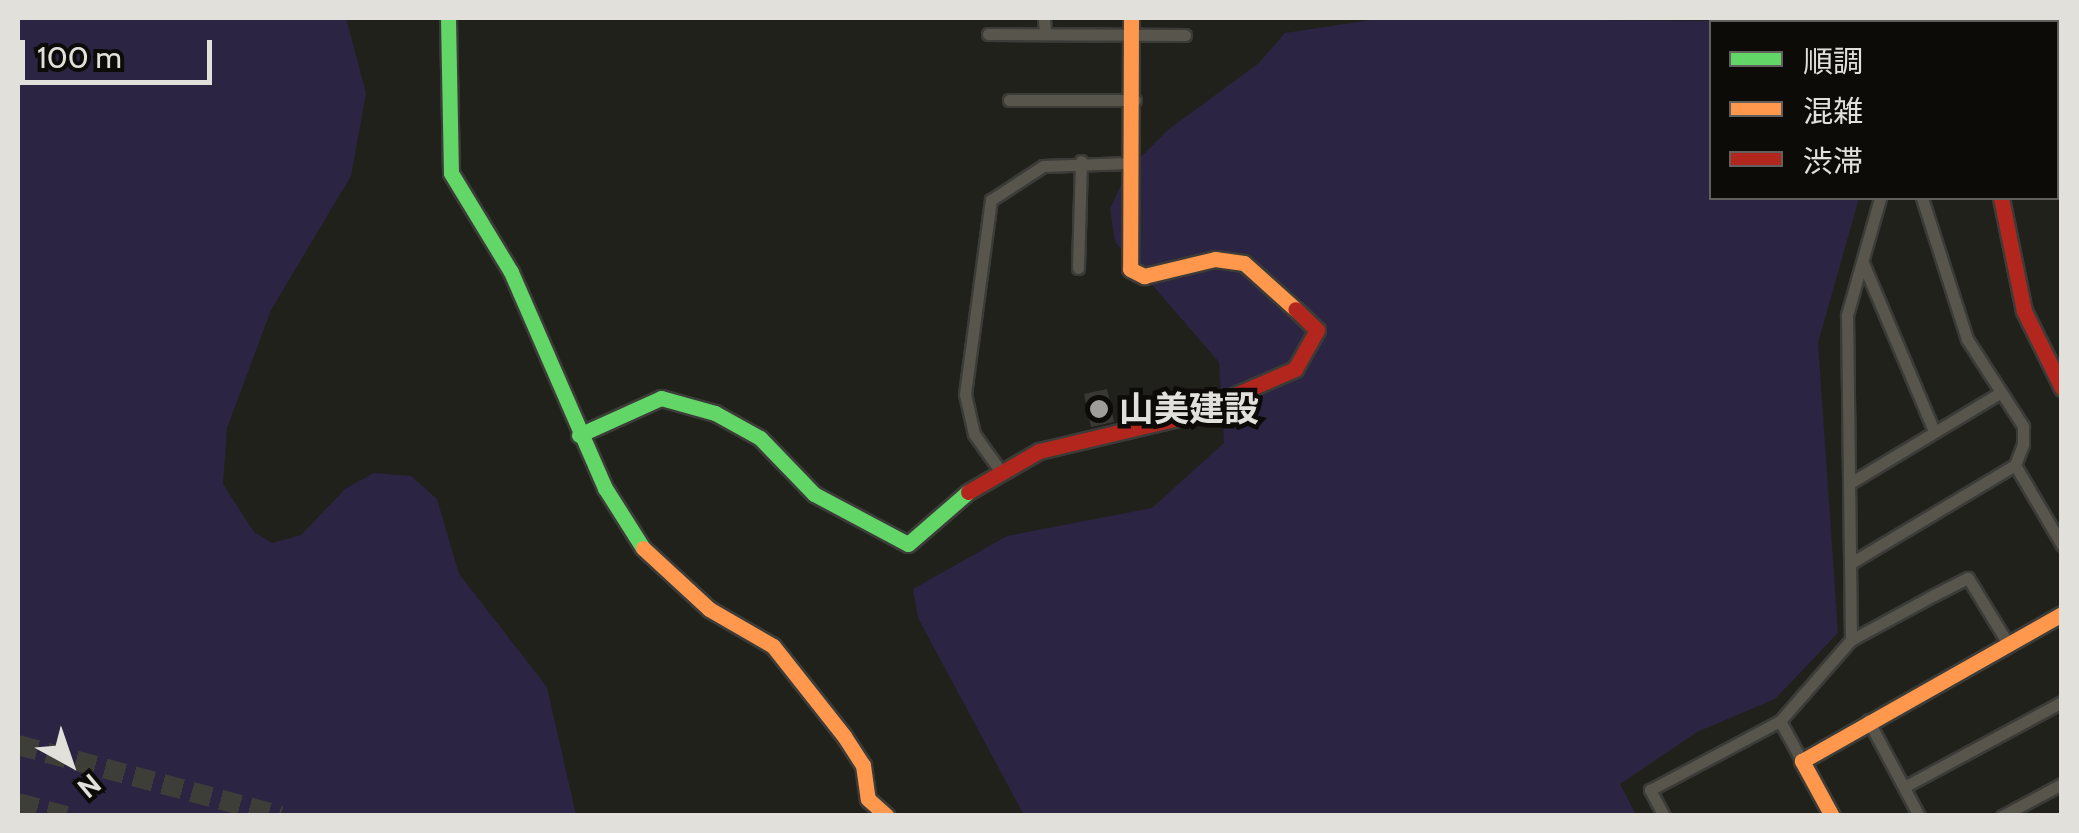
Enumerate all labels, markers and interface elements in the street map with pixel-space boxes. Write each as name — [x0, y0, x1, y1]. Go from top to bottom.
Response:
scale bar — [25, 20, 218, 82]
legend — [1709, 20, 2059, 200]
text: 100 m — [37, 39, 122, 76]
text: 順調 — [1803, 43, 1863, 80]
text: 混雑 — [1803, 93, 1863, 130]
text: 渋滞 — [1803, 143, 1863, 180]
place label: 山美建設 — [1119, 388, 1259, 430]
marker: 山美建設 — [1088, 398, 1110, 420]
north arrow — [20, 713, 120, 813]
text: N — [71, 767, 108, 805]

